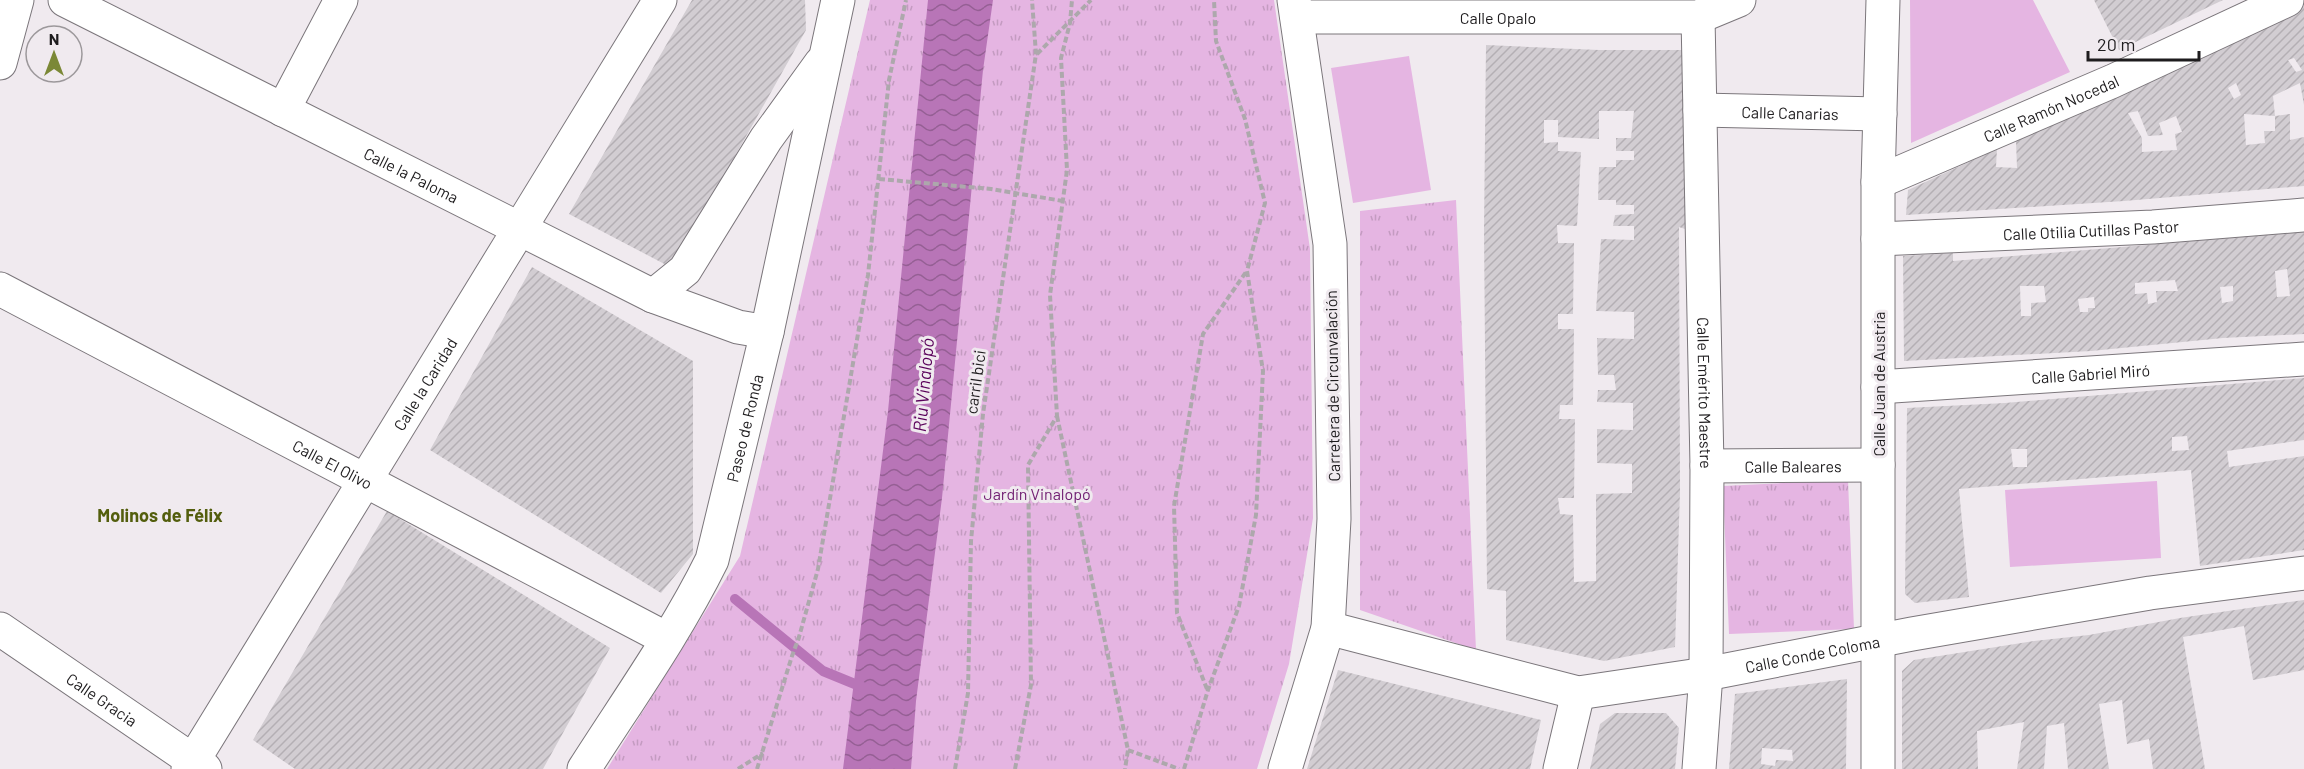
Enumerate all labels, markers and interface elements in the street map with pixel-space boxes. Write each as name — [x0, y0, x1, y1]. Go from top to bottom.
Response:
street label: Calle Opalo — [1460, 8, 1536, 27]
north arrow — [24, 24, 84, 84]
scale bar — [2088, 24, 2199, 62]
text: N — [49, 29, 59, 48]
text: 20 m — [2097, 33, 2135, 55]
street label: Calle Ramón Nocedal — [1980, 70, 2121, 145]
street label: Calle Canarias — [1741, 101, 1839, 123]
street label: Calle la Paloma — [361, 143, 462, 206]
street label: Calle Otilia Cutillas Pastor — [2002, 215, 2180, 243]
street label: Carretera de Circunvalación — [1321, 290, 1343, 482]
street label: Calle Juan de Austria — [1869, 311, 1888, 457]
street label: Calle Emérito Maestre — [1695, 317, 1717, 469]
street label: Calle la Caridad — [389, 334, 460, 434]
water label: Riu Vinalopó — [908, 337, 938, 433]
street label: carril bici — [961, 349, 989, 415]
street label: Calle Gabriel Miró — [2031, 360, 2150, 386]
street label: Paseo de Ronda — [722, 372, 766, 484]
street label: Calle El Olivo — [290, 435, 376, 492]
street label: Calle Baleares — [1744, 456, 1842, 475]
park label: Jardín Vinalopó — [983, 484, 1091, 503]
district label: Molinos de Félix — [97, 504, 223, 526]
street label: Calle Conde Coloma — [1743, 631, 1881, 676]
street label: Calle Gracia — [63, 668, 141, 730]

